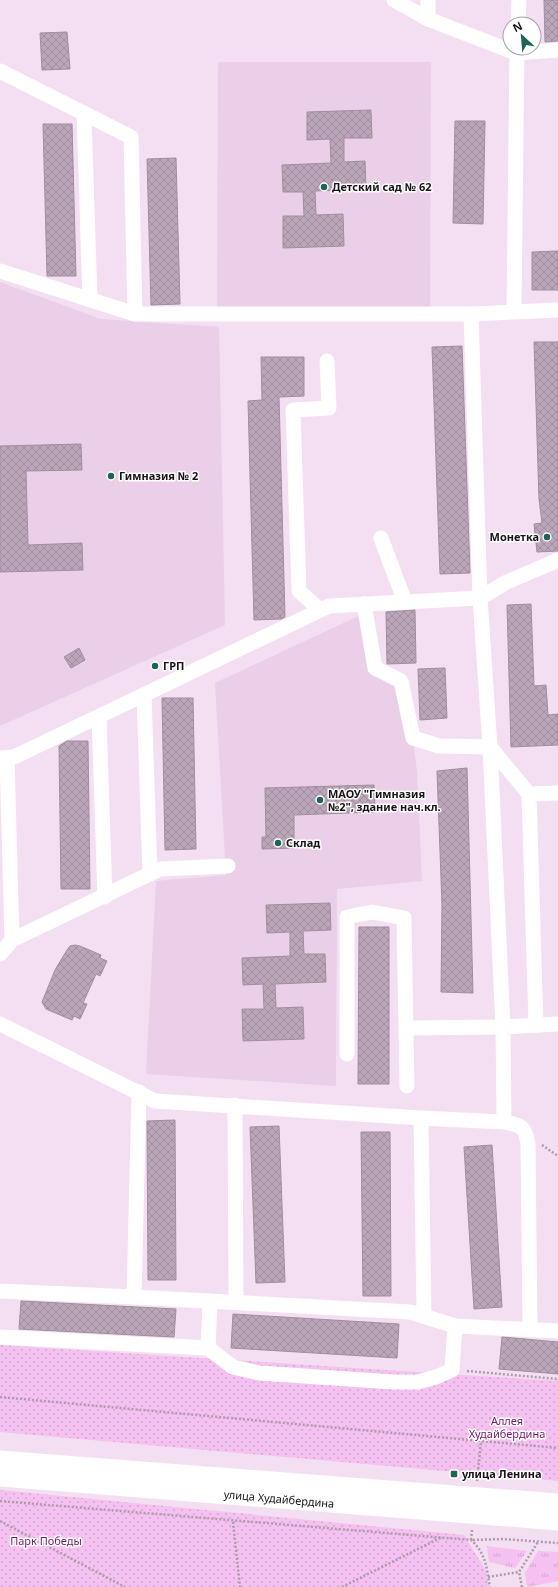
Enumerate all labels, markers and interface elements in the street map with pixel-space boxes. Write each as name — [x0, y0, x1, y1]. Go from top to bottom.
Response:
north arrow — [502, 16, 542, 56]
text: N — [510, 18, 525, 35]
place label: Детский сад № 62 — [332, 179, 431, 194]
marker: Детский сад № 62 — [319, 182, 329, 192]
place label: Гимназия № 2 — [119, 468, 198, 483]
marker: Гимназия № 2 — [106, 471, 116, 481]
place label: Монетка — [490, 529, 539, 544]
marker: Монетка — [542, 532, 552, 542]
place label: ГРП — [163, 658, 184, 673]
marker: ГРП — [150, 661, 160, 671]
place label: МАОУ "Гимназия №2", здание нач.кл. — [328, 786, 441, 814]
marker: МАОУ "Гимназия №2", здание нач.кл. — [315, 795, 325, 805]
place label: Склад — [286, 835, 320, 850]
marker: Склад — [273, 838, 283, 848]
park label: Аллея Худайбердина — [469, 1413, 545, 1441]
place label: улица Ленина — [461, 1466, 541, 1481]
marker: улица Ленина — [449, 1469, 459, 1479]
street label: улица Худайбердина — [223, 1486, 335, 1511]
park label: Парк Победы — [10, 1533, 82, 1548]

